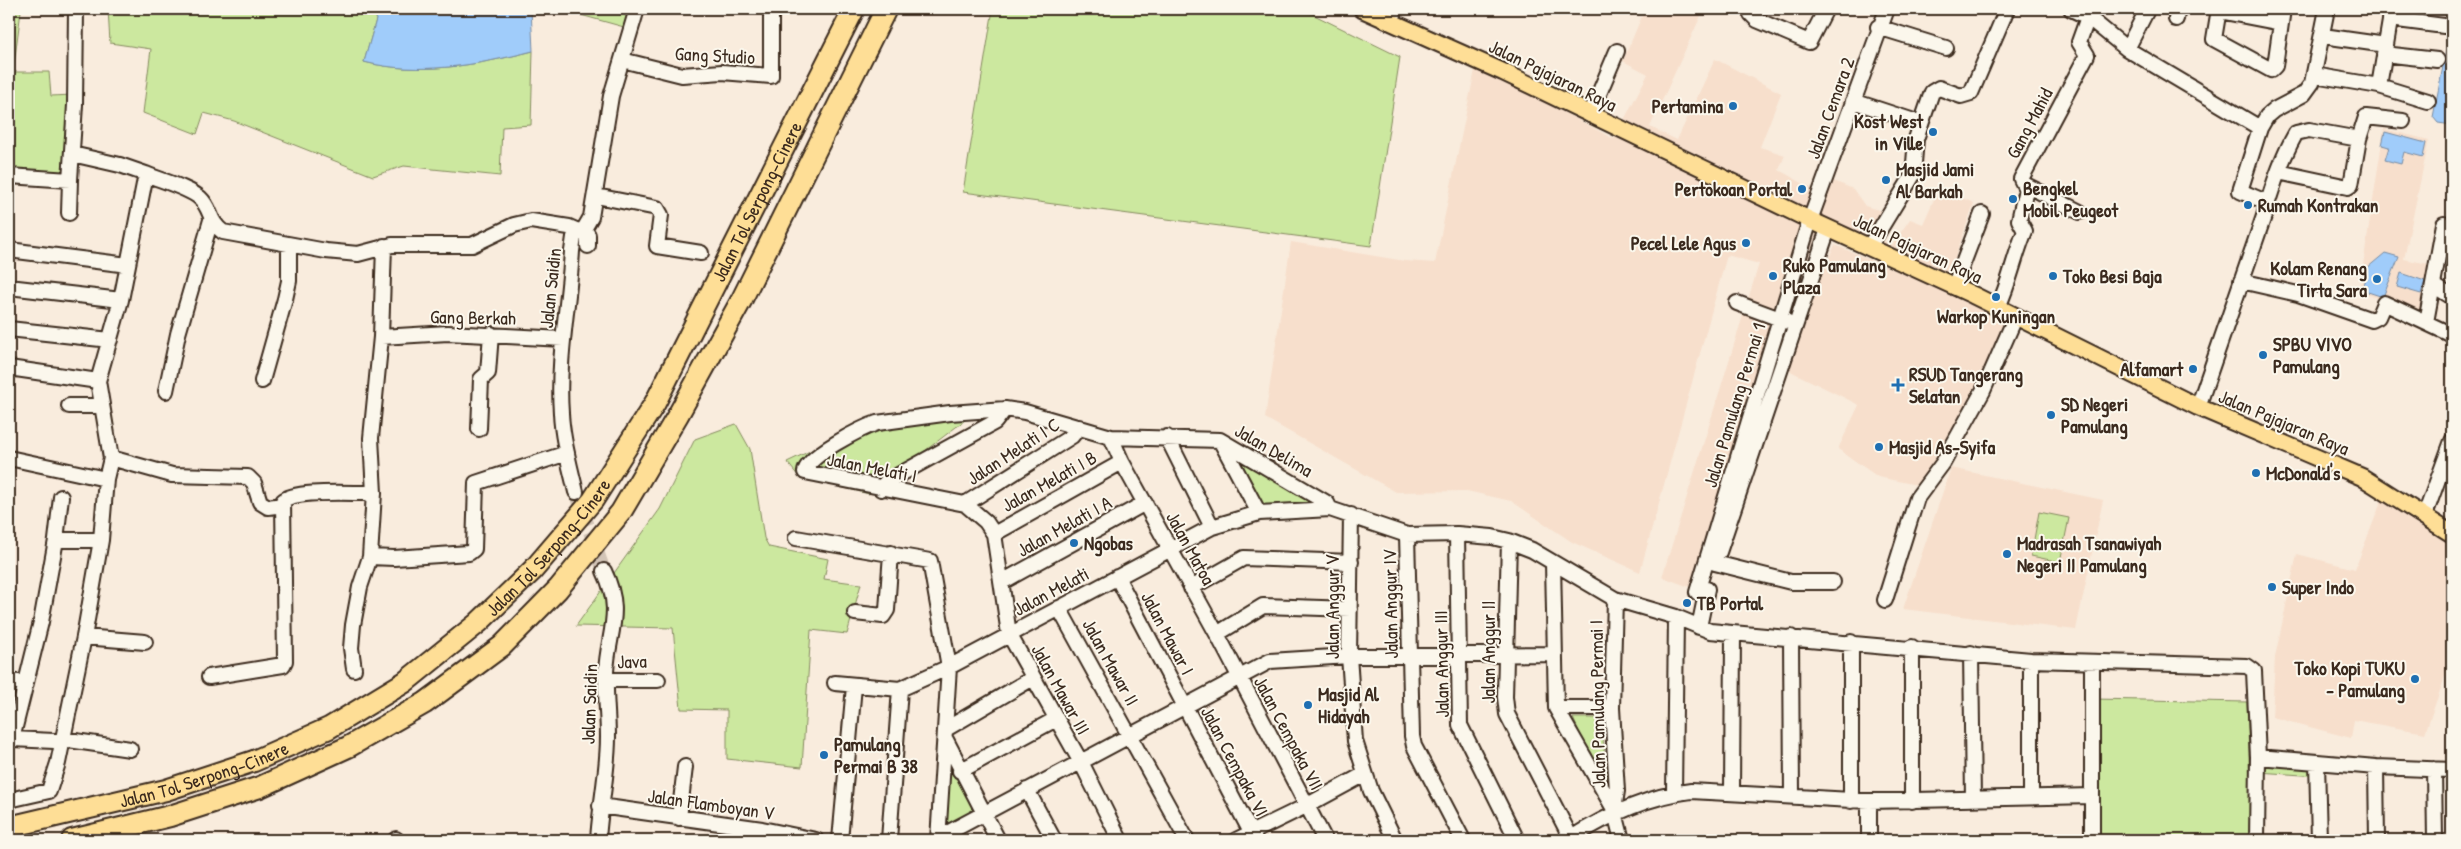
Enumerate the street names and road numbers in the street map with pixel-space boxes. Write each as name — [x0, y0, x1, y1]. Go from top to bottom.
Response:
street label: Jalan Pajajaran Raya — [1485, 33, 1622, 118]
street label: Gang Studio — [674, 40, 756, 70]
street label: Jalan Cemara 2 — [1800, 54, 1860, 162]
street label: Gang Mahid — [2000, 83, 2059, 163]
street label: Jalan Tol Serpong–Cinere — [705, 117, 808, 286]
street label: Jalan Pajajaran Raya — [1849, 207, 1987, 290]
street label: Jalan Saidin — [533, 247, 567, 329]
street label: Gang Berkah — [430, 303, 516, 331]
street label: Jalan Pamulang Permai 1 — [1697, 319, 1771, 491]
street label: Jalan Pajajaran Raya — [2215, 383, 2354, 461]
street label: Jalan Melati I C — [962, 411, 1064, 491]
street label: Jalan Delima — [1230, 417, 1318, 483]
street label: Jalan Melati I B — [997, 444, 1101, 518]
street label: Jalan Melati I — [825, 446, 919, 488]
street label: Jalan Tol Serpong–Cinere — [480, 473, 617, 622]
street label: Jalan Melati I A — [1012, 489, 1116, 563]
street label: Jalan Matoa — [1160, 507, 1222, 590]
street label: Jalan Anggur IV — [1376, 549, 1404, 659]
street label: Jalan Anggur V — [1319, 554, 1345, 659]
street label: Jalan Melati — [1009, 560, 1093, 622]
street label: Jalan Mawar I — [1135, 587, 1201, 679]
street label: Jalan Anggur II — [1475, 601, 1501, 703]
street label: Jalan Anggur III — [1427, 610, 1455, 718]
street label: Jalan Mawar II — [1076, 614, 1146, 710]
street label: Jalan Pamulang Permai I — [1583, 620, 1611, 788]
street label: Jalan Mawar III — [1025, 639, 1097, 739]
street label: Java — [617, 648, 648, 674]
street label: Jalan Saidin — [575, 663, 603, 745]
street label: Jalan Cempaka VII — [1248, 671, 1330, 795]
street label: Jalan Cempaka VI — [1195, 701, 1275, 821]
street label: Jalan Tol Serpong–Cinere — [117, 734, 293, 814]
street label: Jalan Flamboyan V — [646, 782, 776, 826]

